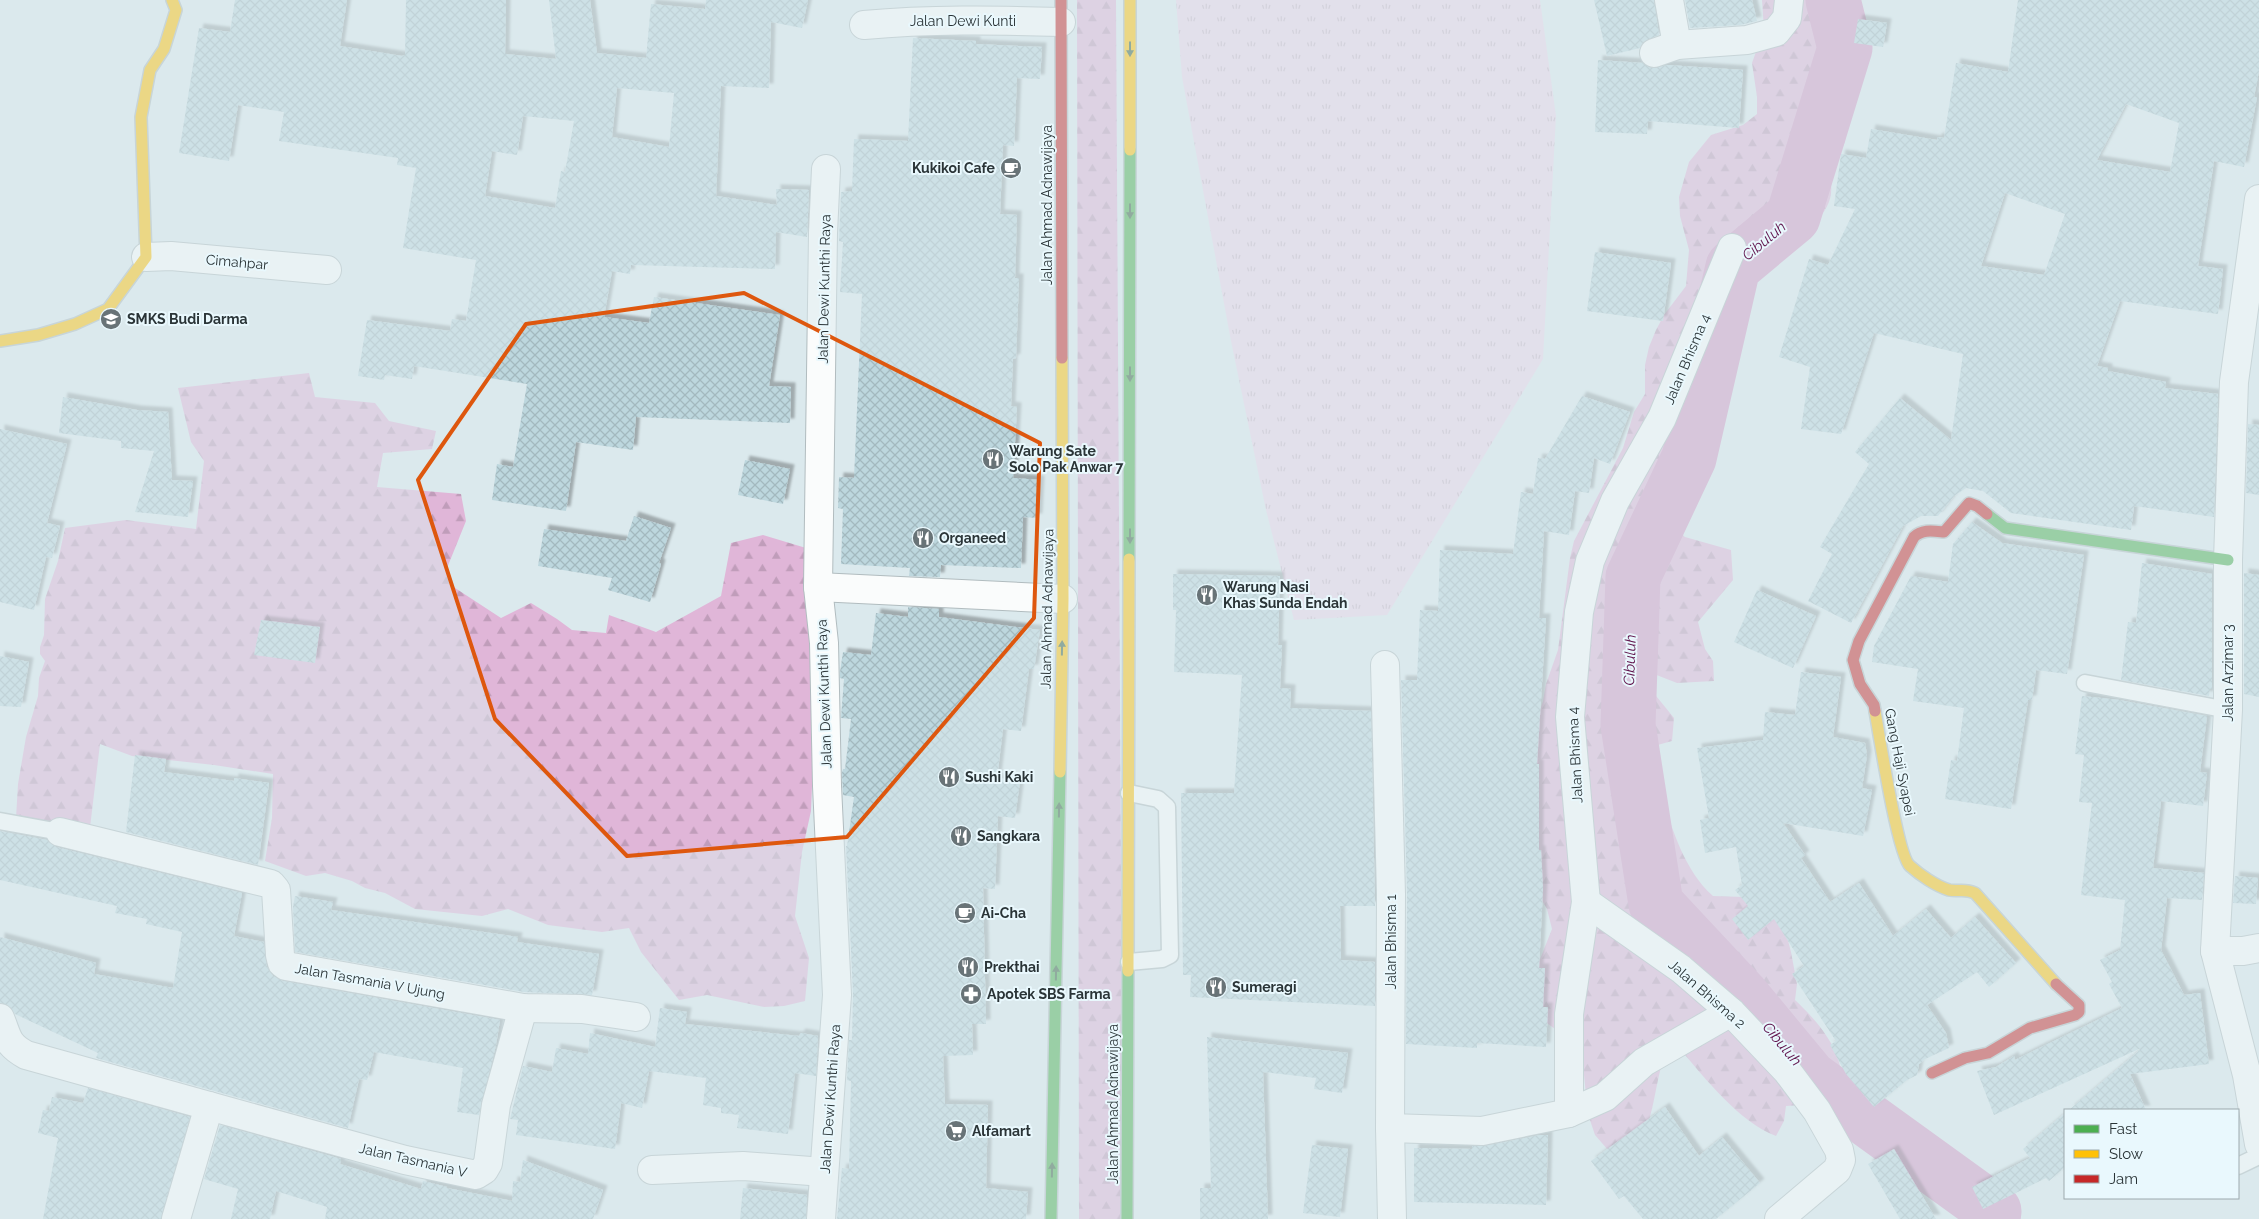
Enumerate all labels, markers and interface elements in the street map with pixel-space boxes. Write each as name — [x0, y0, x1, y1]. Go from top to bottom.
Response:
street label: Jalan Dewi Kunti — [910, 13, 1016, 29]
one-way arrow — [1126, 41, 1134, 57]
street label: Jalan Ahmad Adnawijaya — [1039, 125, 1055, 285]
cafe icon: Kukikoi Cafe — [999, 156, 1023, 180]
place label: Kukikoi Cafe — [912, 160, 996, 176]
one-way arrow — [1126, 203, 1134, 219]
street label: Jalan Dewi Kunthi Raya — [815, 214, 833, 364]
water label: Cibuluh — [1739, 218, 1789, 264]
street label: Cimahpar — [205, 251, 269, 273]
school or university icon: SMKS Budi Darma — [99, 307, 123, 331]
place label: SMKS Budi Darma — [127, 311, 248, 327]
street label: Jalan Bhisma 4 — [1661, 311, 1713, 407]
one-way arrow — [1126, 366, 1134, 382]
place label: Warung Sate Solo Pak Anwar 7 — [1009, 443, 1124, 475]
restaurant icon: Warung Sate Solo Pak Anwar 7 — [981, 447, 1005, 471]
restaurant icon: Organeed — [911, 526, 935, 550]
one-way arrow — [1126, 528, 1134, 544]
street label: Jalan Ahmad Adnawijaya — [1038, 529, 1056, 689]
place label: Organeed — [939, 530, 1006, 546]
place label: Warung Nasi Khas Sunda Endah — [1223, 579, 1348, 611]
restaurant icon: Warung Nasi Khas Sunda Endah — [1195, 583, 1219, 607]
street label: Jalan Dewi Kunthi Raya — [813, 619, 835, 769]
street label: Jalan Arzimar 3 — [2220, 624, 2236, 722]
water label: Cibuluh — [1620, 634, 1640, 686]
one-way arrow — [1058, 640, 1066, 656]
street label: Jalan Bhisma 4 — [1564, 706, 1586, 804]
street label: Gang Haji Syapei — [1882, 707, 1918, 817]
restaurant icon: Sushi Kaki — [937, 765, 961, 789]
place label: Sushi Kaki — [965, 769, 1033, 785]
one-way arrow — [1055, 802, 1063, 818]
restaurant icon: Sangkara — [949, 824, 973, 848]
place label: Sangkara — [977, 828, 1040, 844]
street label: Jalan Bhisma 1 — [1383, 895, 1399, 989]
cafe icon: Ai-Cha — [953, 901, 977, 925]
place label: Ai-Cha — [981, 905, 1026, 921]
restaurant icon: Prekthai — [956, 955, 980, 979]
street label: Jalan Bhisma 2 — [1665, 956, 1749, 1032]
place label: Prekthai — [984, 959, 1040, 975]
street label: Jalan Tasmania V Ujung — [294, 960, 446, 1002]
one-way arrow — [1052, 965, 1060, 981]
restaurant icon: Sumeragi — [1204, 975, 1228, 999]
place label: Sumeragi — [1232, 979, 1296, 995]
pharmacy icon: Apotek SBS Farma — [959, 982, 983, 1006]
place label: Apotek SBS Farma — [987, 986, 1111, 1002]
water label: Cibuluh — [1759, 1019, 1805, 1069]
street label: Jalan Dewi Kunthi Raya — [817, 1024, 843, 1174]
street label: Jalan Ahmad Adnawijaya — [1105, 1024, 1121, 1184]
legend — [2064, 1109, 2239, 1199]
supermarket icon: Alfamart — [944, 1119, 968, 1143]
text: Fast — [2109, 1120, 2137, 1138]
place label: Alfamart — [972, 1123, 1031, 1139]
street label: Jalan Tasmania V — [357, 1140, 469, 1180]
text: Slow — [2109, 1145, 2143, 1163]
one-way arrow — [1048, 1162, 1056, 1178]
text: Jam — [2109, 1170, 2138, 1188]

